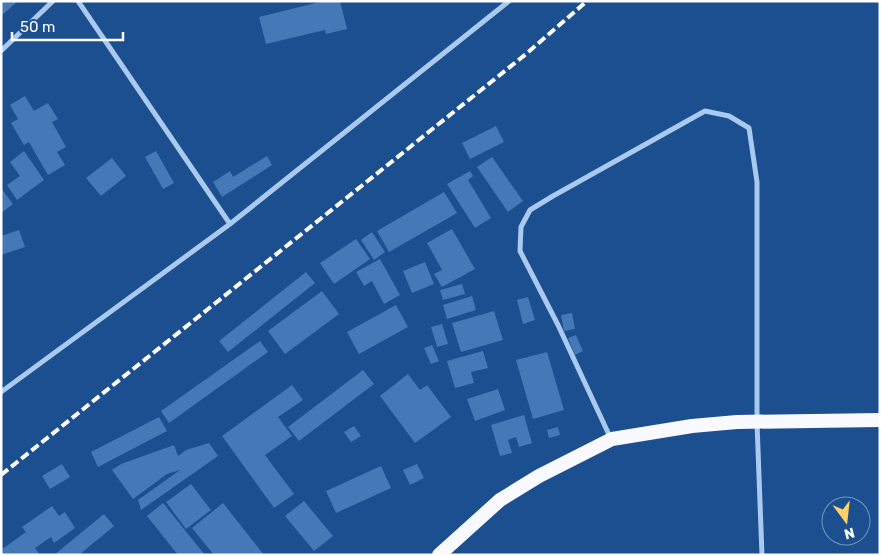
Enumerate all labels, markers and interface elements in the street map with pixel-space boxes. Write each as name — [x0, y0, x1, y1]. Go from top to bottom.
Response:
scale bar — [12, 10, 124, 42]
text: 50 m — [20, 18, 55, 36]
north arrow — [821, 496, 871, 546]
text: N — [842, 524, 856, 543]

